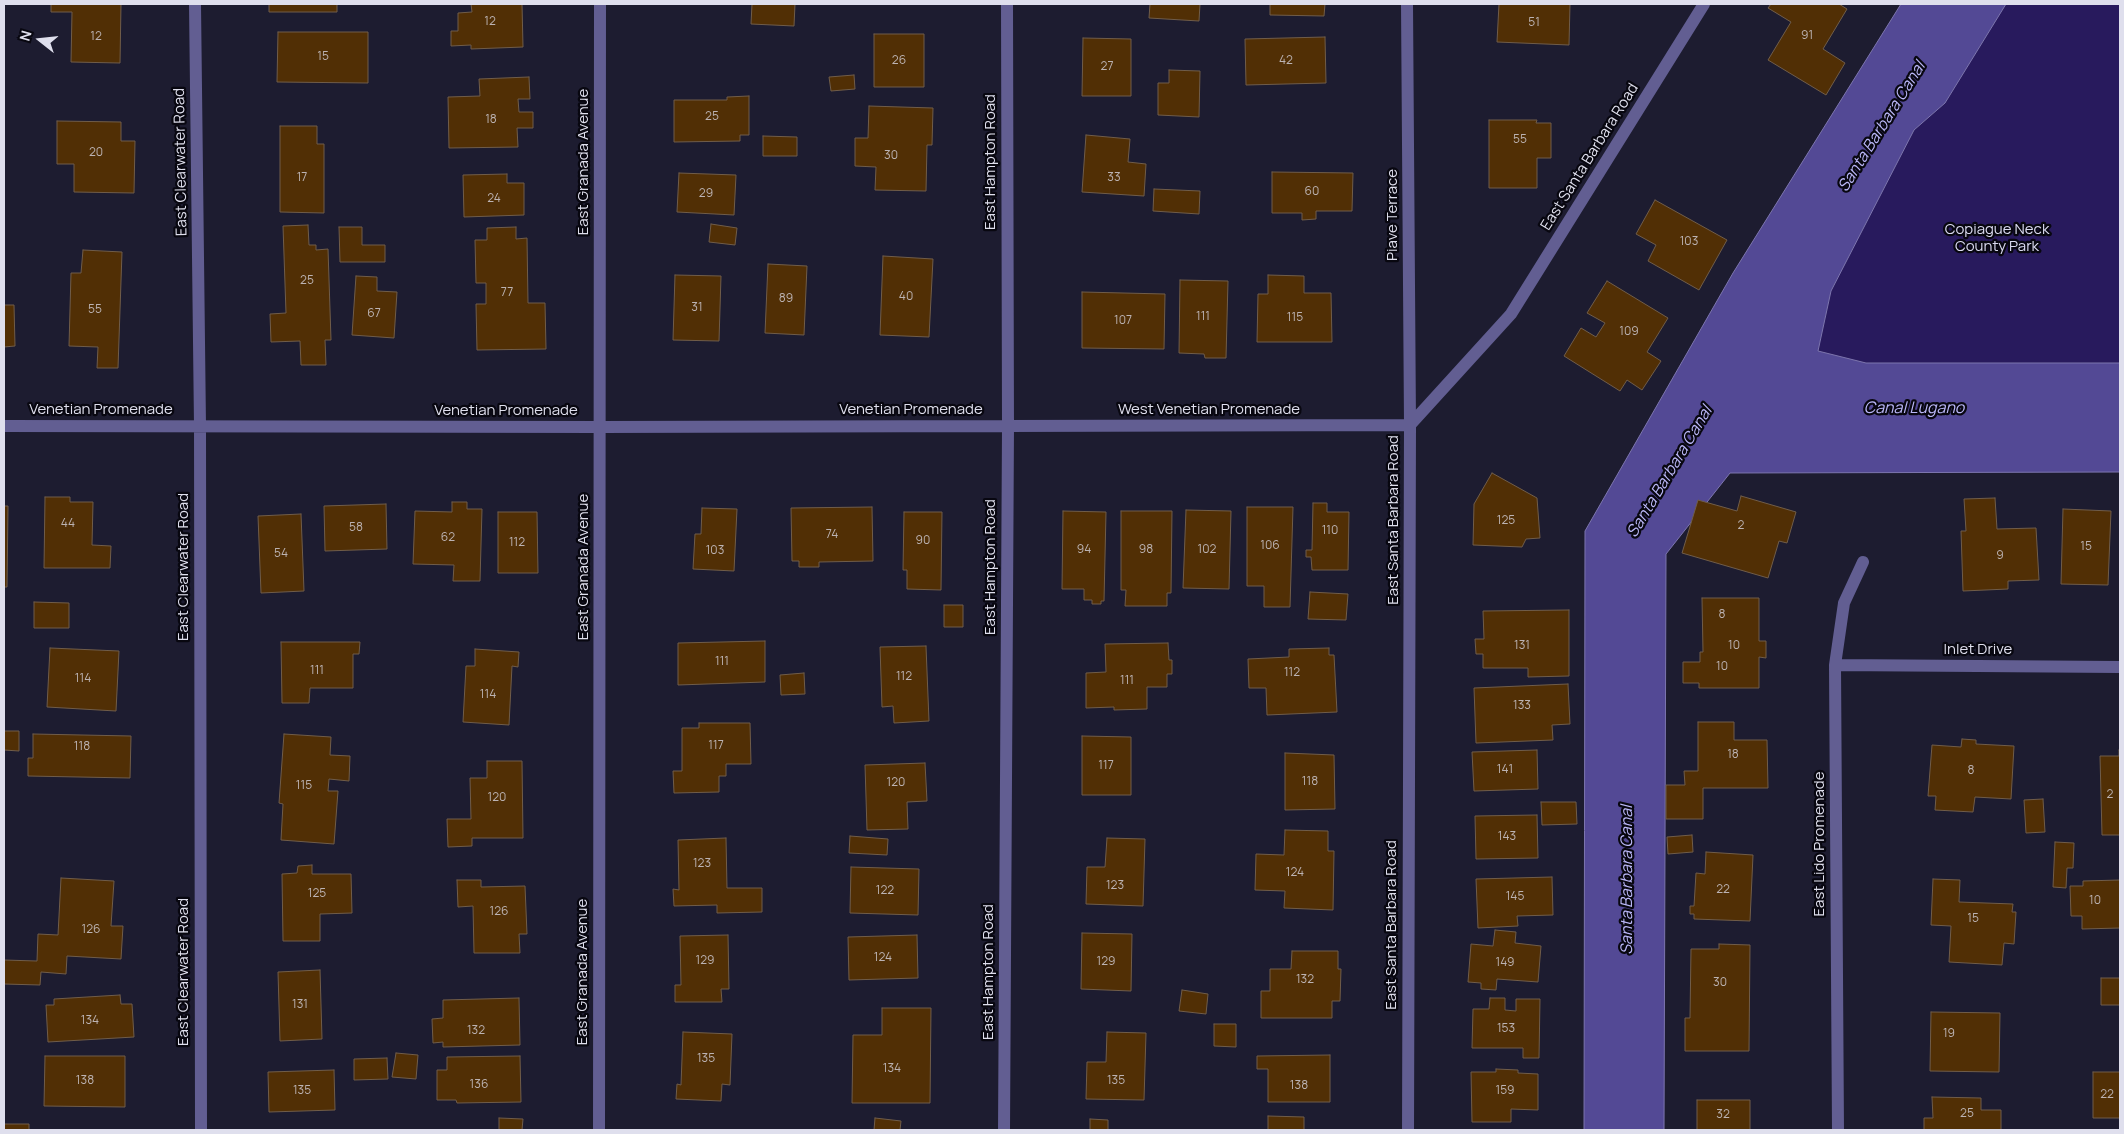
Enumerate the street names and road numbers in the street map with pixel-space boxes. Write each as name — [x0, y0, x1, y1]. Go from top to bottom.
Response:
street label: East Santa Barbara Road — [1537, 80, 1643, 234]
street label: East Clearwater Road — [171, 88, 191, 236]
street label: East Granada Avenue — [575, 89, 593, 235]
street label: East Hampton Road — [982, 94, 1000, 230]
street label: Piave Terrace — [1384, 169, 1402, 261]
street label: Venetian Promenade — [29, 401, 173, 419]
street label: Venetian Promenade — [839, 401, 983, 419]
street label: West Venetian Promenade — [1118, 401, 1300, 419]
street label: Venetian Promenade — [434, 402, 578, 420]
street label: East Santa Barbara Road — [1385, 435, 1403, 605]
street label: East Clearwater Road — [175, 493, 193, 641]
street label: East Granada Avenue — [575, 494, 593, 640]
street label: East Hampton Road — [982, 499, 1000, 635]
street label: Inlet Drive — [1944, 641, 2012, 659]
street label: East Lido Promenade — [1811, 772, 1829, 916]
street label: East Santa Barbara Road — [1383, 840, 1401, 1010]
street label: East Clearwater Road — [175, 898, 193, 1046]
street label: East Granada Avenue — [574, 899, 592, 1045]
street label: East Hampton Road — [980, 904, 998, 1040]

